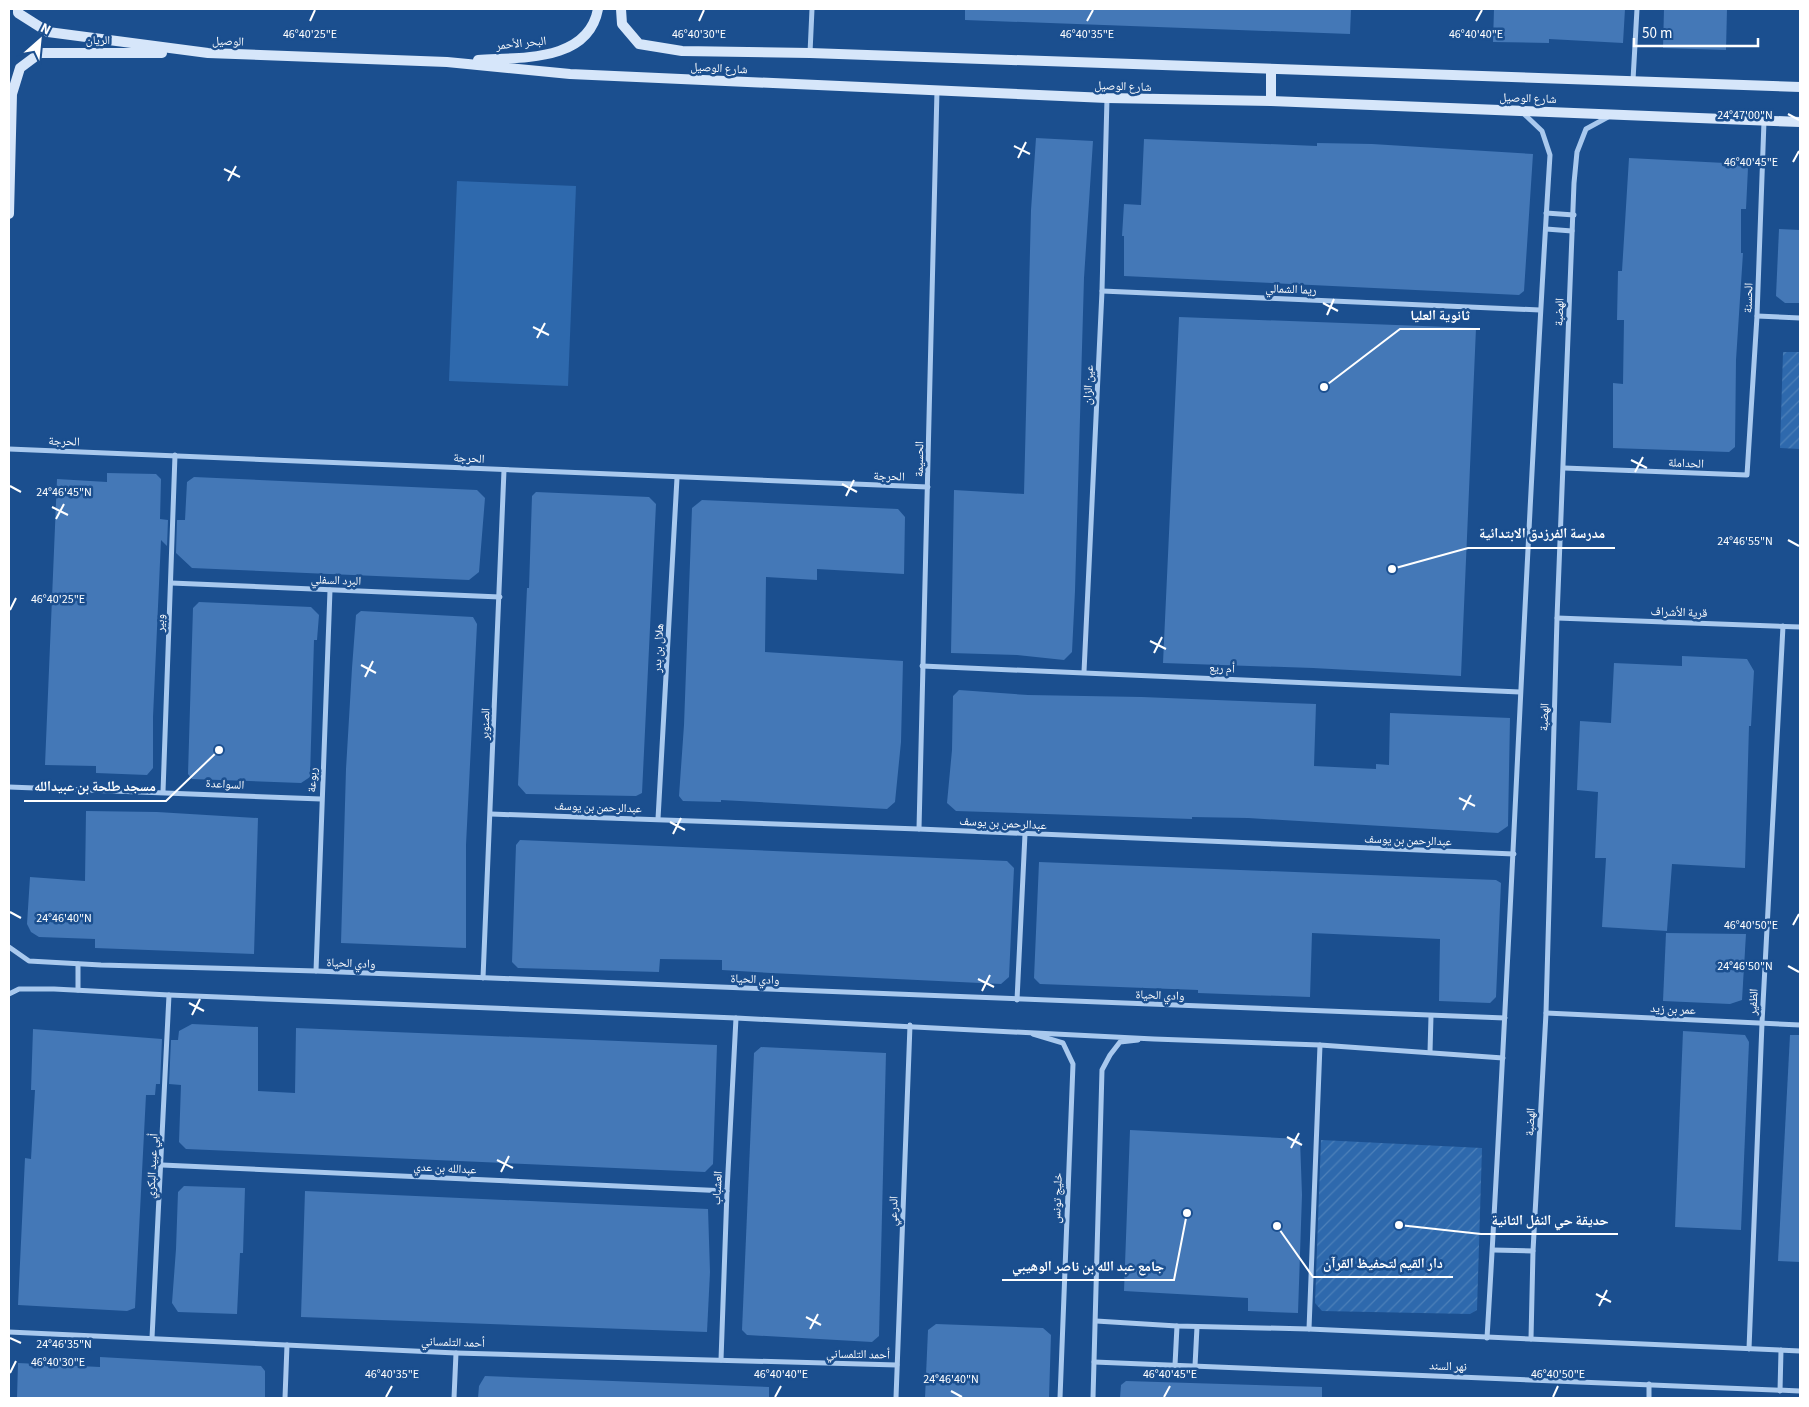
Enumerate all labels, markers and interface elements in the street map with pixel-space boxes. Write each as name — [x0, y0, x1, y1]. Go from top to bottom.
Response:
north arrow — [15, 15, 65, 65]
scale bar — [1634, 15, 1758, 47]
text: N — [37, 18, 54, 40]
text: 50 m — [1642, 23, 1672, 44]
text: 46°40'25"E — [283, 26, 337, 43]
text: 46°40'30"E — [672, 26, 726, 43]
text: 46°40'35"E — [1060, 26, 1114, 43]
text: 46°40'40"E — [1449, 26, 1503, 43]
street label: الريان — [86, 32, 110, 49]
street label: الوصيل — [212, 32, 244, 51]
street label: البحر الأحمر — [494, 32, 547, 55]
street label: شارع الوصيل — [690, 59, 748, 78]
street label: شارع الوصيل — [1094, 77, 1152, 96]
street label: شارع الوصيل — [1499, 89, 1557, 108]
text: 24°47'00"N — [1717, 107, 1773, 124]
text: 46°40'45"E — [1724, 154, 1778, 171]
street label: ريما الشمالي — [1265, 280, 1317, 300]
street label: الحسنة — [1739, 282, 1758, 313]
street label: الهضبة — [1551, 297, 1568, 326]
callout: ثانوية العليا — [1400, 300, 1480, 329]
text: ثانوية العليا — [1410, 306, 1470, 326]
street label: عين الزان — [1079, 365, 1098, 405]
street label: الحرجة — [48, 432, 80, 451]
street label: الحسيمة — [911, 441, 928, 477]
street label: الحرجة — [453, 449, 485, 468]
street label: الحداملة — [1668, 454, 1704, 473]
street label: الحرجة — [873, 467, 905, 486]
text: 24°46'45"N — [36, 484, 92, 501]
callout: مدرسة الفرزدق الابتدائية — [1468, 519, 1615, 548]
text: مدرسة الفرزدق الابتدائية — [1479, 524, 1605, 544]
text: 24°46'55"N — [1717, 533, 1773, 550]
street label: البرد السفلي — [311, 571, 362, 591]
text: 46°40'25"E — [31, 591, 85, 608]
street label: قرية الأشراف — [1650, 603, 1708, 622]
street label: وبير — [152, 614, 169, 633]
street label: هلال بن بدر — [649, 623, 668, 674]
street label: أم ريع — [1209, 659, 1235, 678]
street label: الهضبة — [1536, 702, 1553, 731]
street label: الصنوبر — [476, 708, 495, 741]
street label: ربوعة — [303, 767, 322, 793]
callout: مسجد طلحة بن عبيدالله — [24, 772, 166, 801]
street label: السواعدة — [205, 775, 245, 794]
text: مسجد طلحة بن عبيدالله — [34, 777, 156, 797]
street label: عبدالرحمن بن يوسف — [554, 797, 642, 818]
street label: عبدالرحمن بن يوسف — [959, 813, 1047, 834]
street label: عبدالرحمن بن يوسف — [1364, 830, 1452, 851]
text: 24°46'40"N — [36, 910, 92, 927]
text: 46°40'50"E — [1724, 917, 1778, 934]
street label: وادي الحياة — [326, 954, 376, 974]
text: 24°46'50"N — [1717, 958, 1773, 975]
street label: وادي الحياة — [730, 970, 780, 990]
street label: وادي الحياة — [1135, 986, 1185, 1006]
street label: الظفير — [1744, 988, 1763, 1017]
street label: عمر بن زيد — [1650, 1000, 1696, 1019]
street label: الهضبة — [1521, 1107, 1540, 1137]
street label: أبي عبيد البكري — [142, 1133, 164, 1199]
street label: عبدالله بن عدي — [413, 1158, 477, 1180]
street label: العشباب — [708, 1170, 727, 1206]
street label: خليج تونس — [1048, 1172, 1067, 1224]
street label: الدرعي — [884, 1196, 904, 1226]
callout: حديقة حي النفل الثانية — [1481, 1205, 1618, 1234]
text: حديقة حي النفل الثانية — [1491, 1211, 1609, 1231]
callout: دار القيم لتحفيظ القرآن — [1313, 1248, 1453, 1277]
callout: جامع عبد الله بن ناصر الوهيبي — [1002, 1251, 1174, 1280]
text: دار القيم لتحفيظ القرآن — [1323, 1254, 1443, 1274]
text: جامع عبد الله بن ناصر الوهيبي — [1012, 1257, 1164, 1277]
street label: أحمد التلمساني — [421, 1333, 485, 1353]
text: 24°46'35"N — [36, 1336, 92, 1353]
street label: أحمد التلمساني — [826, 1345, 890, 1365]
text: 46°40'30"E — [31, 1354, 85, 1371]
street label: نهر السند — [1429, 1357, 1467, 1376]
text: 46°40'35"E — [365, 1366, 419, 1383]
text: 46°40'40"E — [754, 1366, 808, 1383]
text: 46°40'45"E — [1143, 1366, 1197, 1383]
text: 46°40'50"E — [1531, 1366, 1585, 1383]
text: 24°46'40"N — [923, 1371, 979, 1388]

